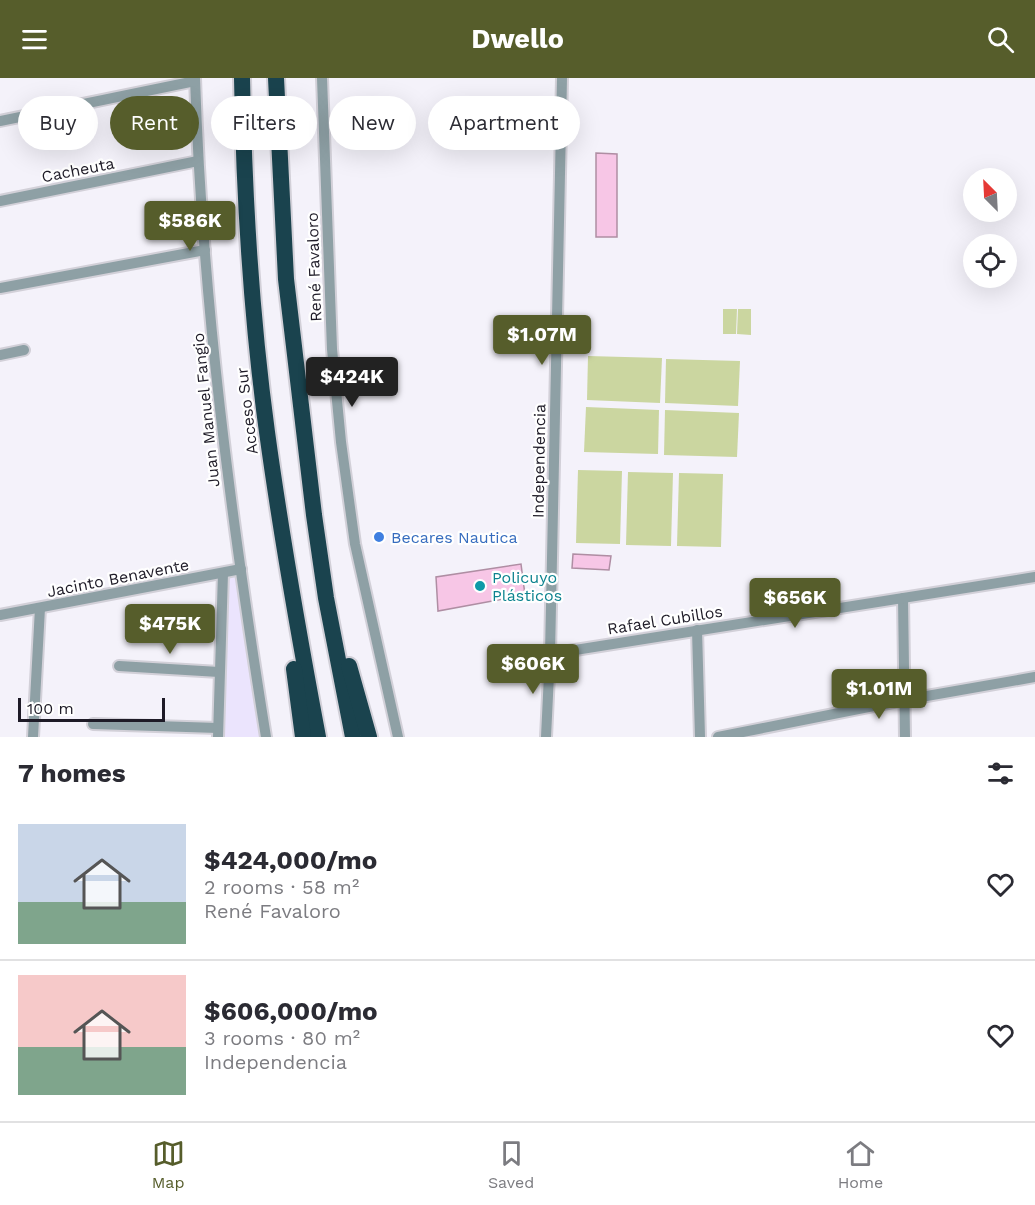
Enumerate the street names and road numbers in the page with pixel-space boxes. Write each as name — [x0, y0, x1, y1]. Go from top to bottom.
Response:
street label: Cacheuta — [40, 154, 116, 186]
street label: René Favaloro — [303, 212, 325, 322]
street label: Juan Manuel Fangio — [188, 332, 224, 488]
street label: Acceso Sur — [232, 366, 262, 456]
street label: Independencia — [529, 404, 549, 518]
street label: Jacinto Benavente — [45, 555, 191, 601]
street label: Rafael Cubillos — [606, 602, 724, 638]

